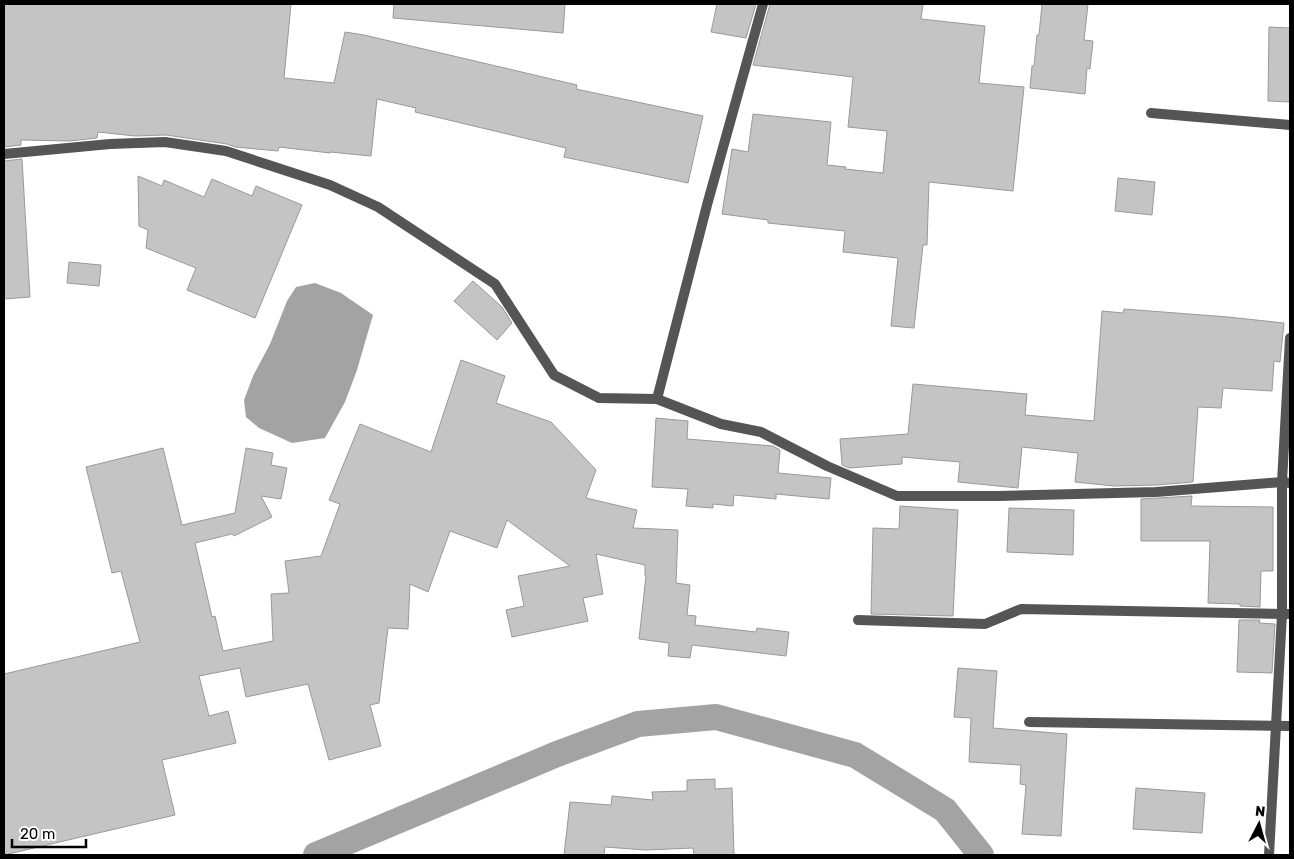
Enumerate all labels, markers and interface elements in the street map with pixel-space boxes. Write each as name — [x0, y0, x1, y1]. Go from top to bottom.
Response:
north arrow — [1234, 799, 1284, 849]
text: N — [1254, 803, 1266, 821]
scale bar — [12, 816, 86, 848]
text: 20 m — [20, 825, 55, 843]

